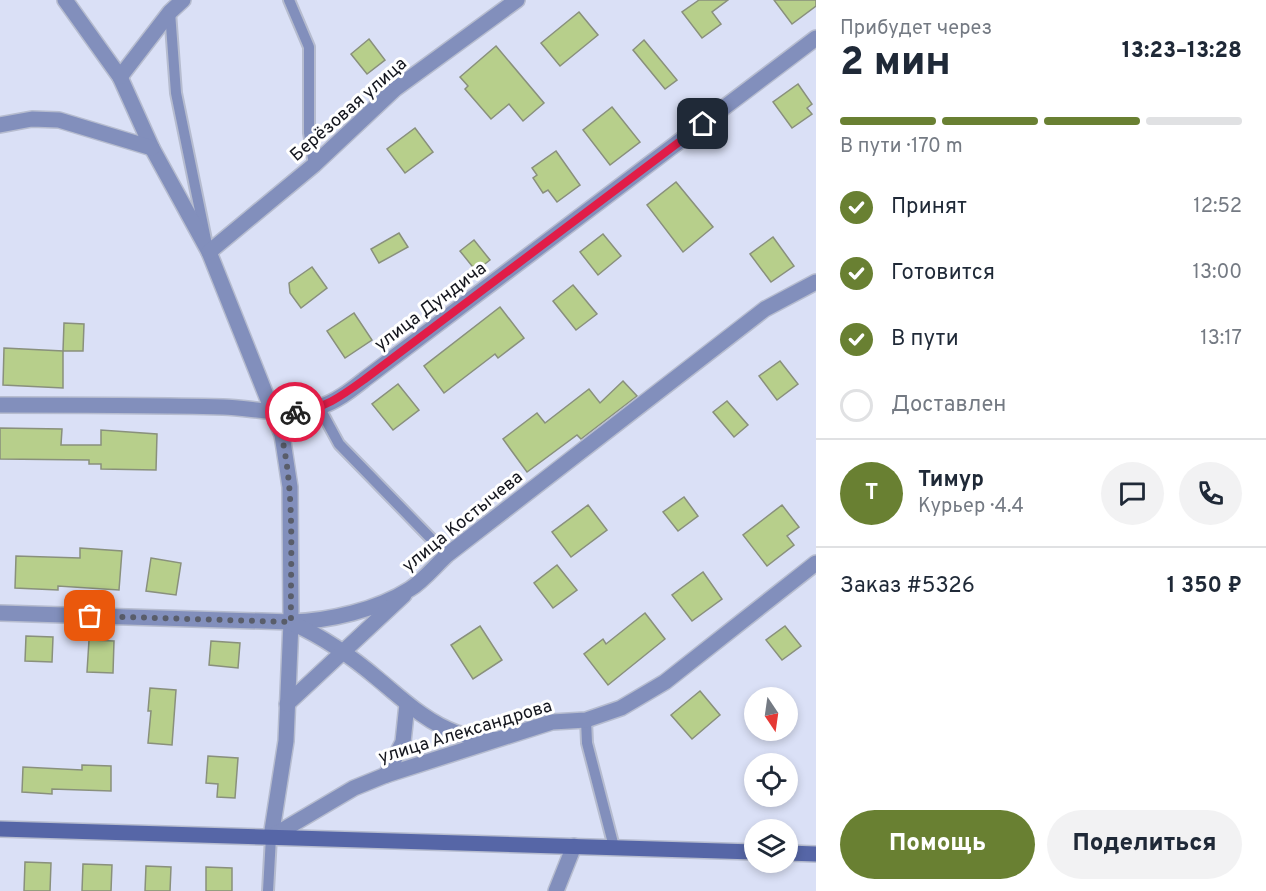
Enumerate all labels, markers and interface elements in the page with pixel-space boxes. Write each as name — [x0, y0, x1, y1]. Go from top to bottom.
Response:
text: Прибудет через — [840, 16, 992, 42]
text: 13:23–13:28 — [1122, 38, 1242, 65]
text: 2 мин — [840, 40, 951, 89]
street label: Берёзовая улица — [286, 53, 412, 167]
pin — [677, 98, 728, 149]
icon: home — [686, 107, 719, 140]
text: В пути · 170 m — [840, 134, 963, 160]
icon: check — [840, 191, 873, 224]
text: Принят — [891, 194, 967, 221]
text: 12:52 — [1193, 194, 1242, 220]
icon: check — [840, 257, 873, 290]
street label: улица Дундича — [370, 258, 492, 357]
text: Готовится — [891, 260, 995, 287]
text: 13:00 — [1192, 260, 1242, 286]
icon: check — [840, 323, 873, 356]
text: В пути — [891, 326, 959, 353]
text: 13:17 — [1200, 326, 1242, 352]
courier — [265, 382, 325, 442]
text: Доставлен — [891, 392, 1006, 419]
icon: bike — [279, 396, 312, 429]
button: chat — [1101, 462, 1164, 525]
button: phone — [1179, 462, 1242, 525]
street label: улица Костычева — [398, 466, 528, 578]
text: Тимур — [918, 467, 984, 494]
text: Т — [865, 480, 878, 507]
text: Курьер · 4.4 — [918, 494, 1024, 520]
text: Заказ #5326 — [840, 573, 975, 600]
text: 1 350 ₽ — [1167, 573, 1242, 600]
pin — [64, 590, 115, 641]
icon: bag — [73, 599, 106, 632]
north arrow — [744, 687, 798, 741]
map controls — [744, 687, 798, 873]
street label: улица Александрова — [376, 695, 555, 770]
button: locate — [744, 753, 798, 807]
button: Помощь — [840, 810, 1035, 879]
button: Поделиться — [1047, 810, 1242, 879]
button: layers — [744, 819, 798, 873]

